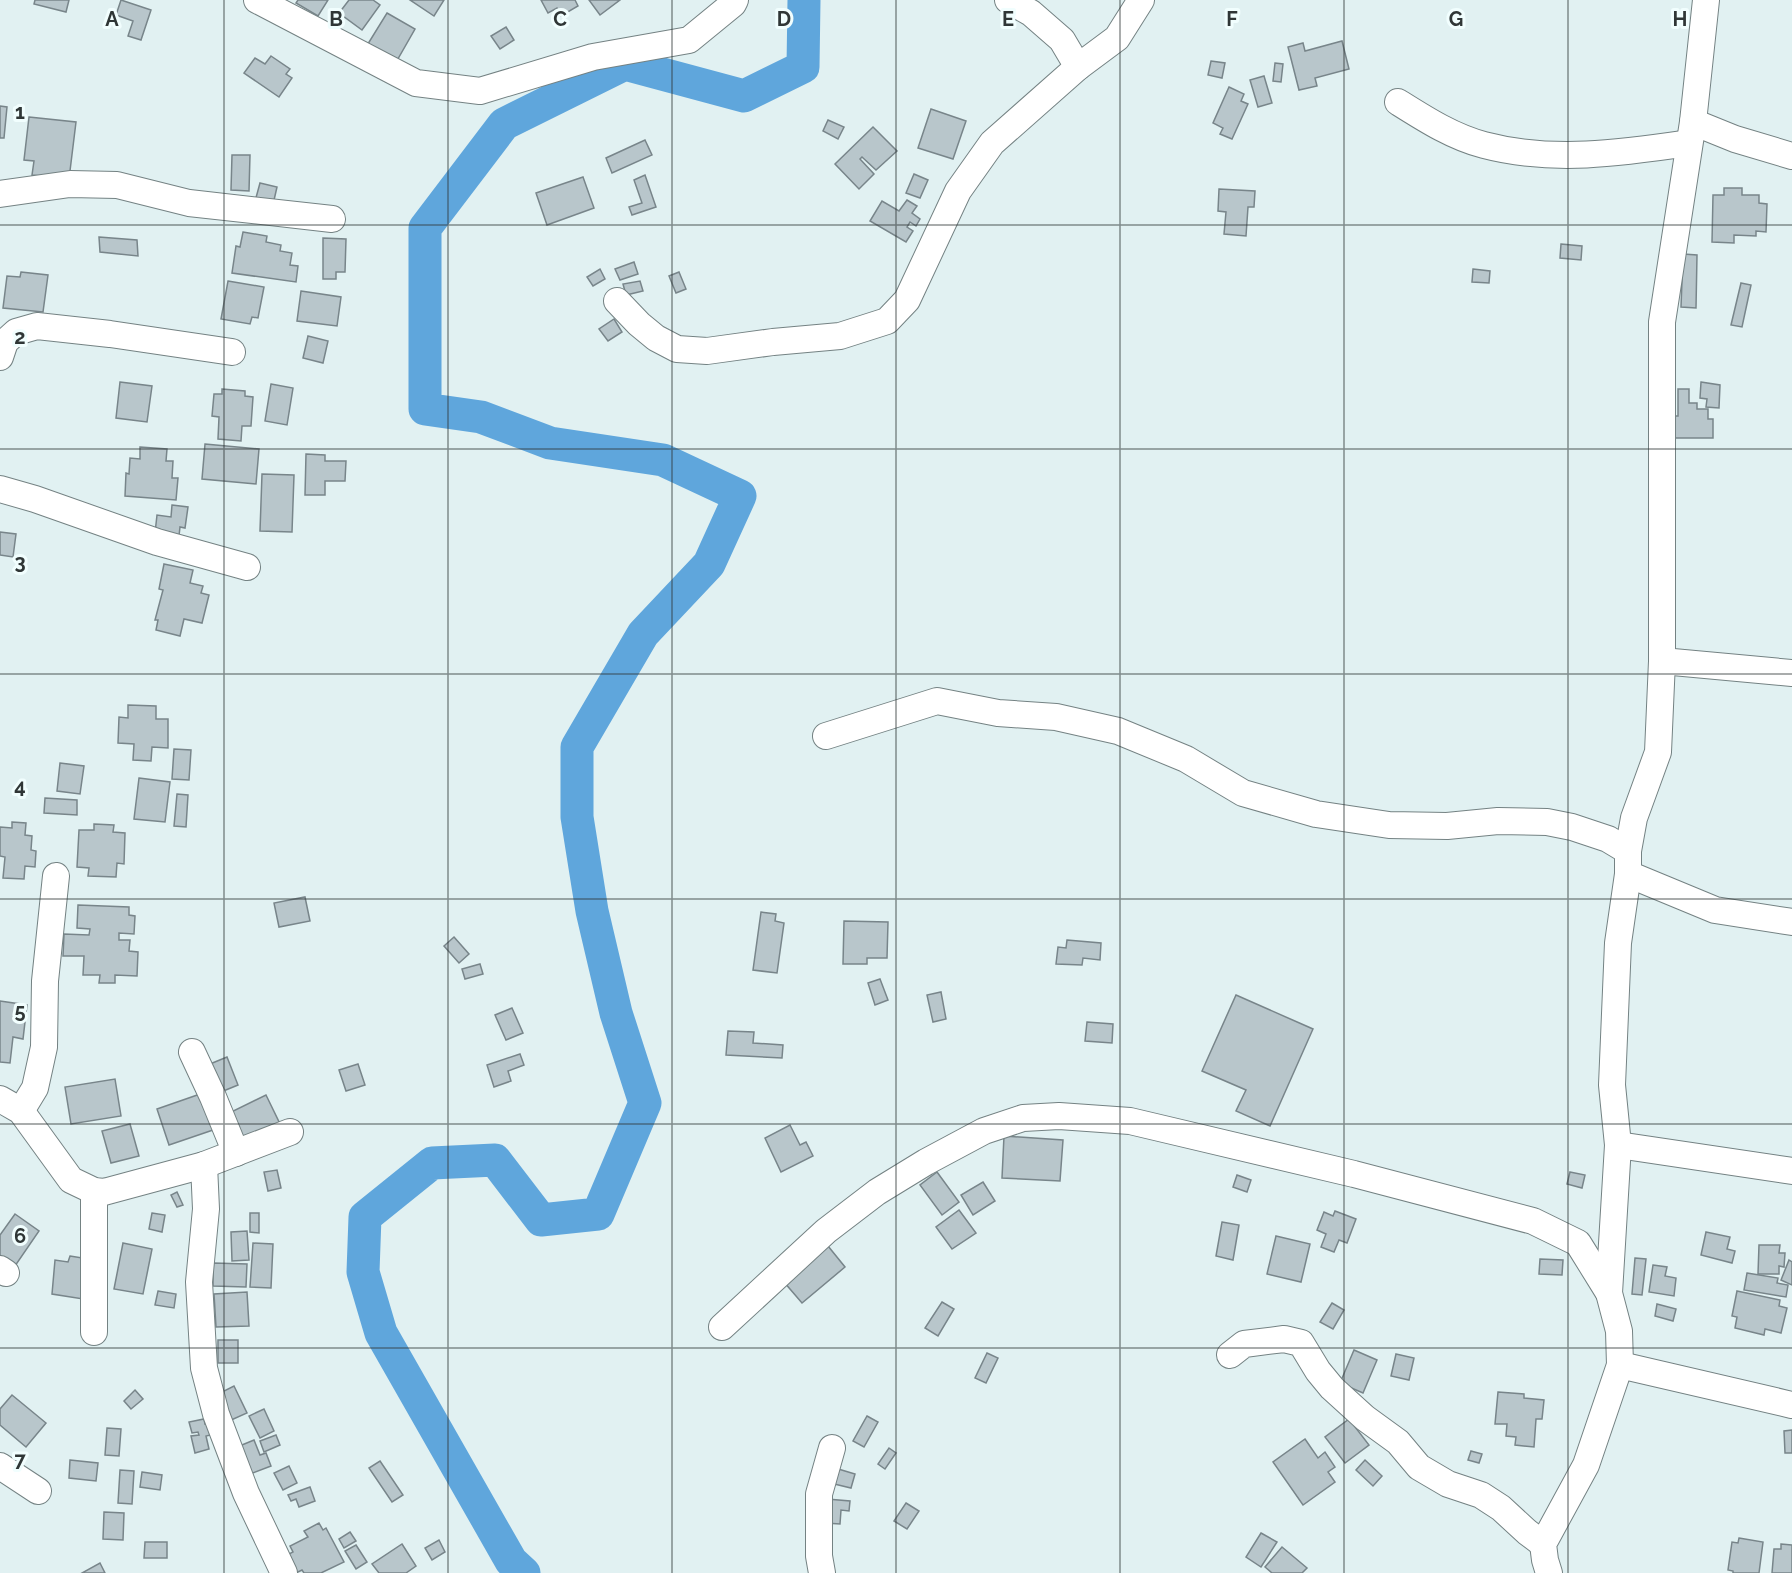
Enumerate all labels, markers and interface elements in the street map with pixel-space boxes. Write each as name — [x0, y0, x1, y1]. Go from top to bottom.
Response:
text: A — [105, 7, 119, 31]
text: B — [329, 7, 343, 31]
text: C — [553, 7, 567, 31]
text: D — [777, 7, 791, 31]
text: E — [1002, 7, 1014, 31]
text: F — [1226, 7, 1238, 31]
text: G — [1449, 7, 1463, 31]
text: H — [1673, 7, 1687, 31]
text: 1 — [15, 100, 25, 124]
text: 2 — [14, 325, 26, 349]
text: 3 — [14, 550, 26, 574]
text: 4 — [14, 774, 26, 798]
text: 5 — [14, 999, 26, 1023]
text: 6 — [14, 1224, 26, 1248]
text: 7 — [14, 1448, 26, 1472]

